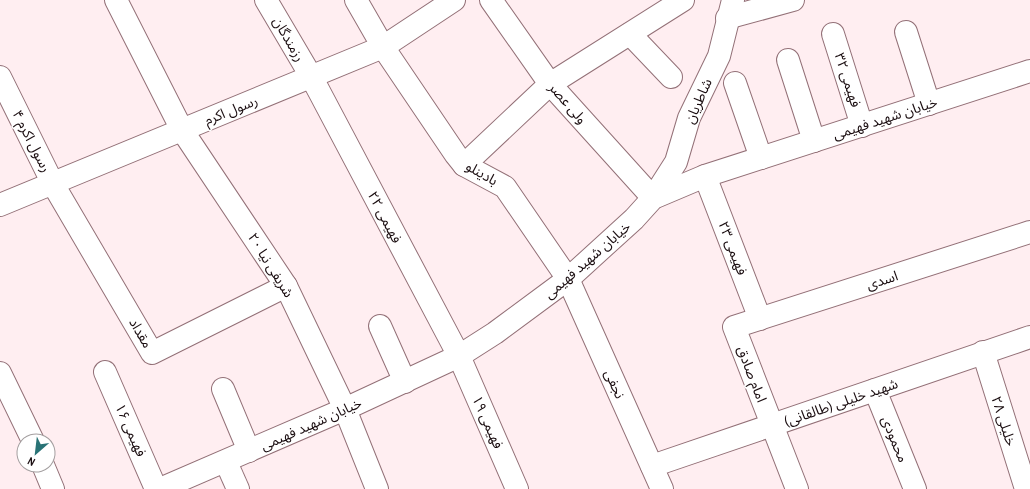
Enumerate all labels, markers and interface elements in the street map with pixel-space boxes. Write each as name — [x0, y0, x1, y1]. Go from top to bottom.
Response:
street label: رزمندگان — [269, 13, 309, 65]
street label: فهیمی ۳۲ — [831, 50, 865, 110]
street label: شاطریان — [680, 76, 716, 126]
street label: ولی عصر — [544, 78, 591, 128]
street label: رسول اکرم — [202, 91, 261, 131]
street label: خیابان شهید فهیمی — [830, 93, 940, 143]
street label: رسول اکرم ۴ — [7, 107, 55, 176]
street label: بادینلو — [463, 157, 502, 189]
street label: فهیمی ۲۲ — [364, 188, 406, 246]
street label: خیابان شهید فهیمی — [540, 217, 634, 303]
street label: فهیمی ۲۳ — [715, 219, 751, 277]
street label: ۲۰ شریفی نیا — [244, 229, 298, 301]
street label: اسدی — [864, 266, 900, 294]
street label: مقداد — [125, 315, 157, 351]
street label: امام صادق — [731, 343, 771, 405]
street label: نجفی — [601, 367, 629, 402]
street label: شهید خلیلی (طالقانی) — [782, 374, 900, 430]
street label: فهیمی ۱۹ — [468, 393, 508, 451]
street label: خیابان شهید فهیمی — [258, 394, 364, 454]
street label: خلیلی ۲۸ — [987, 394, 1021, 448]
street label: فهیمی ۱۶ — [111, 401, 151, 459]
street label: محمودی — [878, 413, 912, 465]
north arrow — [16, 433, 56, 473]
text: N — [25, 454, 37, 470]

